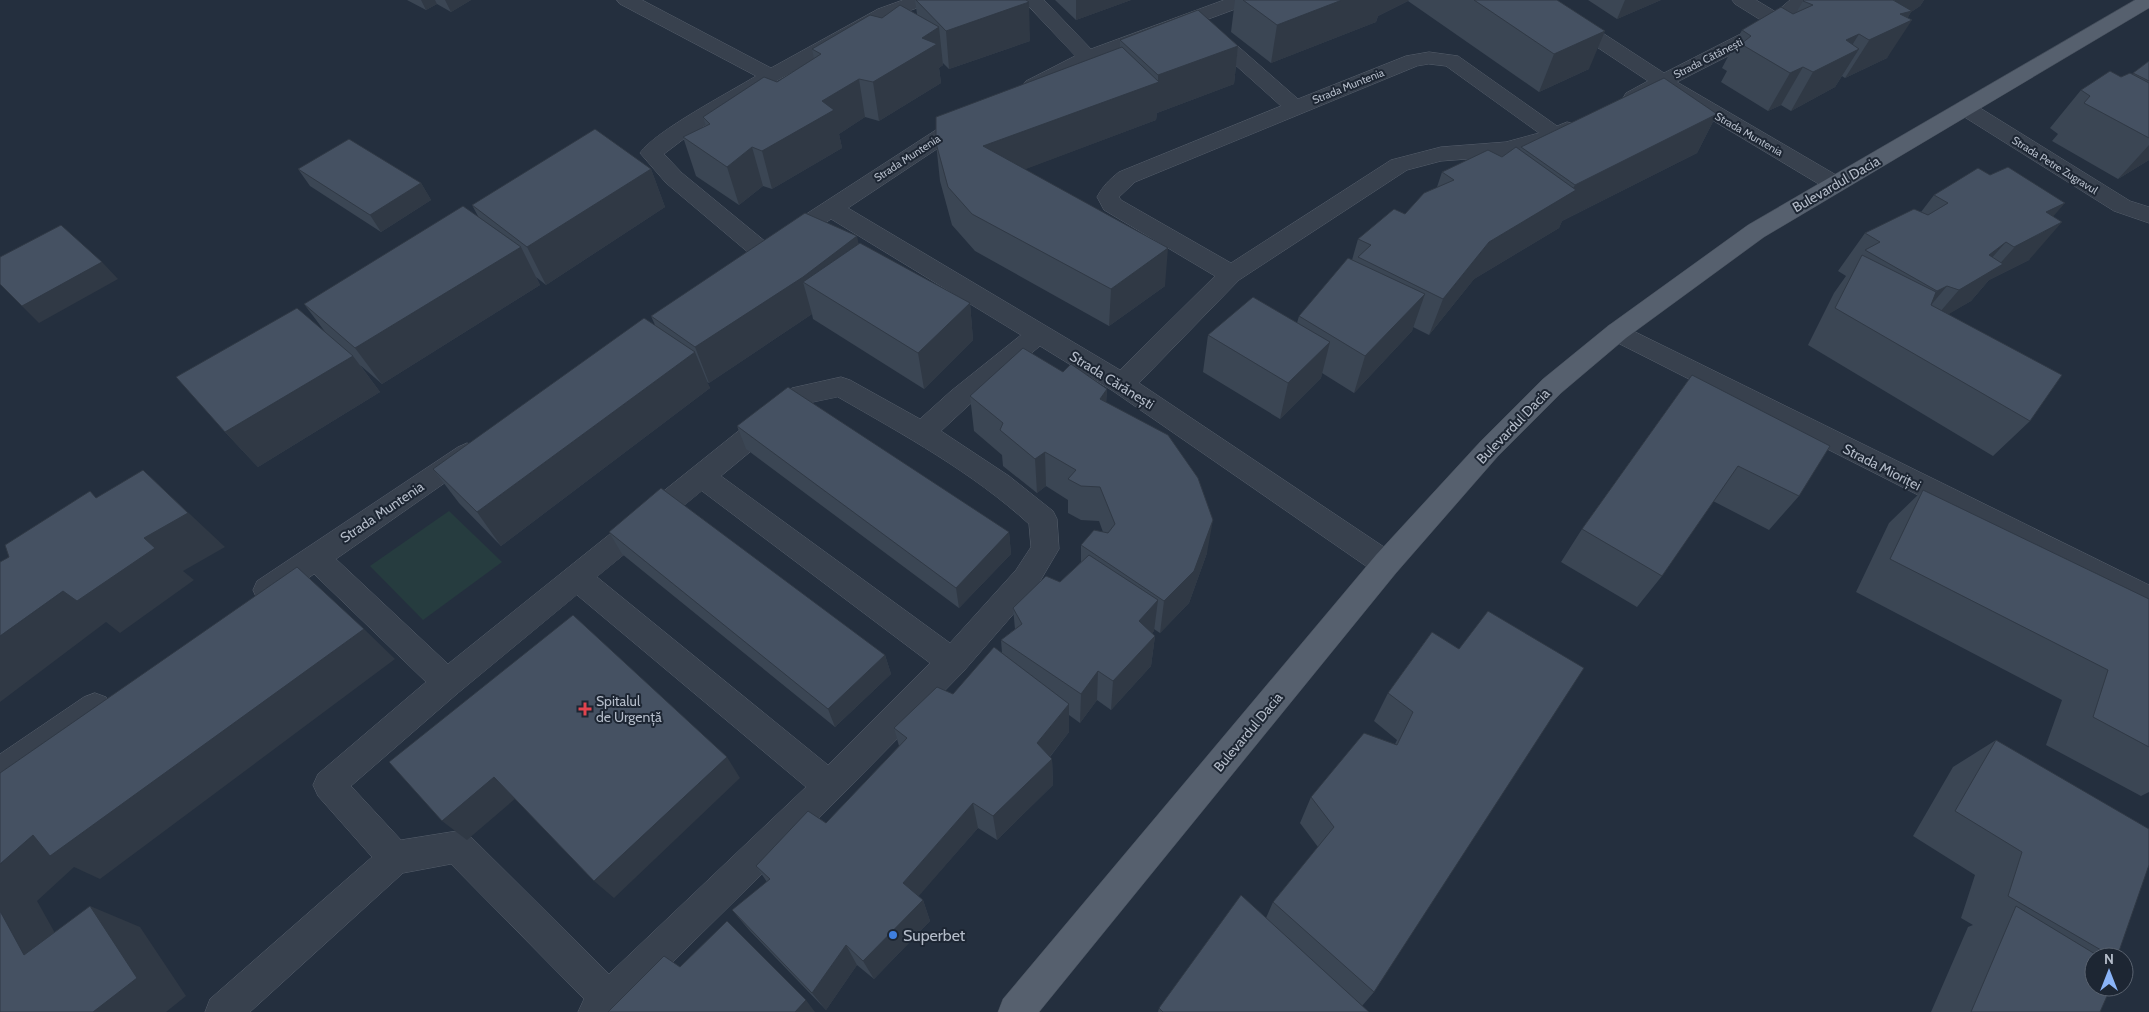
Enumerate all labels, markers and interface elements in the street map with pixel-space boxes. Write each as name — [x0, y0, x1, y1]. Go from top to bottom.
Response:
street label: Strada Cătănești — [1671, 35, 1745, 82]
street label: Strada Muntenia — [1310, 65, 1387, 107]
street label: Strada Muntenia — [1713, 109, 1786, 159]
street label: Strada Muntenia — [871, 131, 943, 185]
street label: Strada Petre Zugravul — [2009, 133, 2101, 197]
street label: Bulevardul Dacia — [1789, 152, 1883, 216]
street label: Strada Cărănești — [1066, 347, 1158, 413]
street label: Bulevardul Dacia — [1472, 384, 1554, 468]
street label: Strada Mioriței — [1840, 440, 1924, 494]
street label: Strada Muntenia — [337, 477, 427, 547]
street label: Bulevardul Dacia — [1210, 688, 1287, 775]
place label: Spitalul de Urgență — [596, 692, 662, 726]
marker: Spitalul de Urgență — [578, 702, 592, 716]
place label: Superbet — [903, 926, 966, 945]
marker: Superbet — [887, 929, 899, 941]
north arrow — [2084, 947, 2134, 997]
text: N — [2104, 950, 2114, 968]

